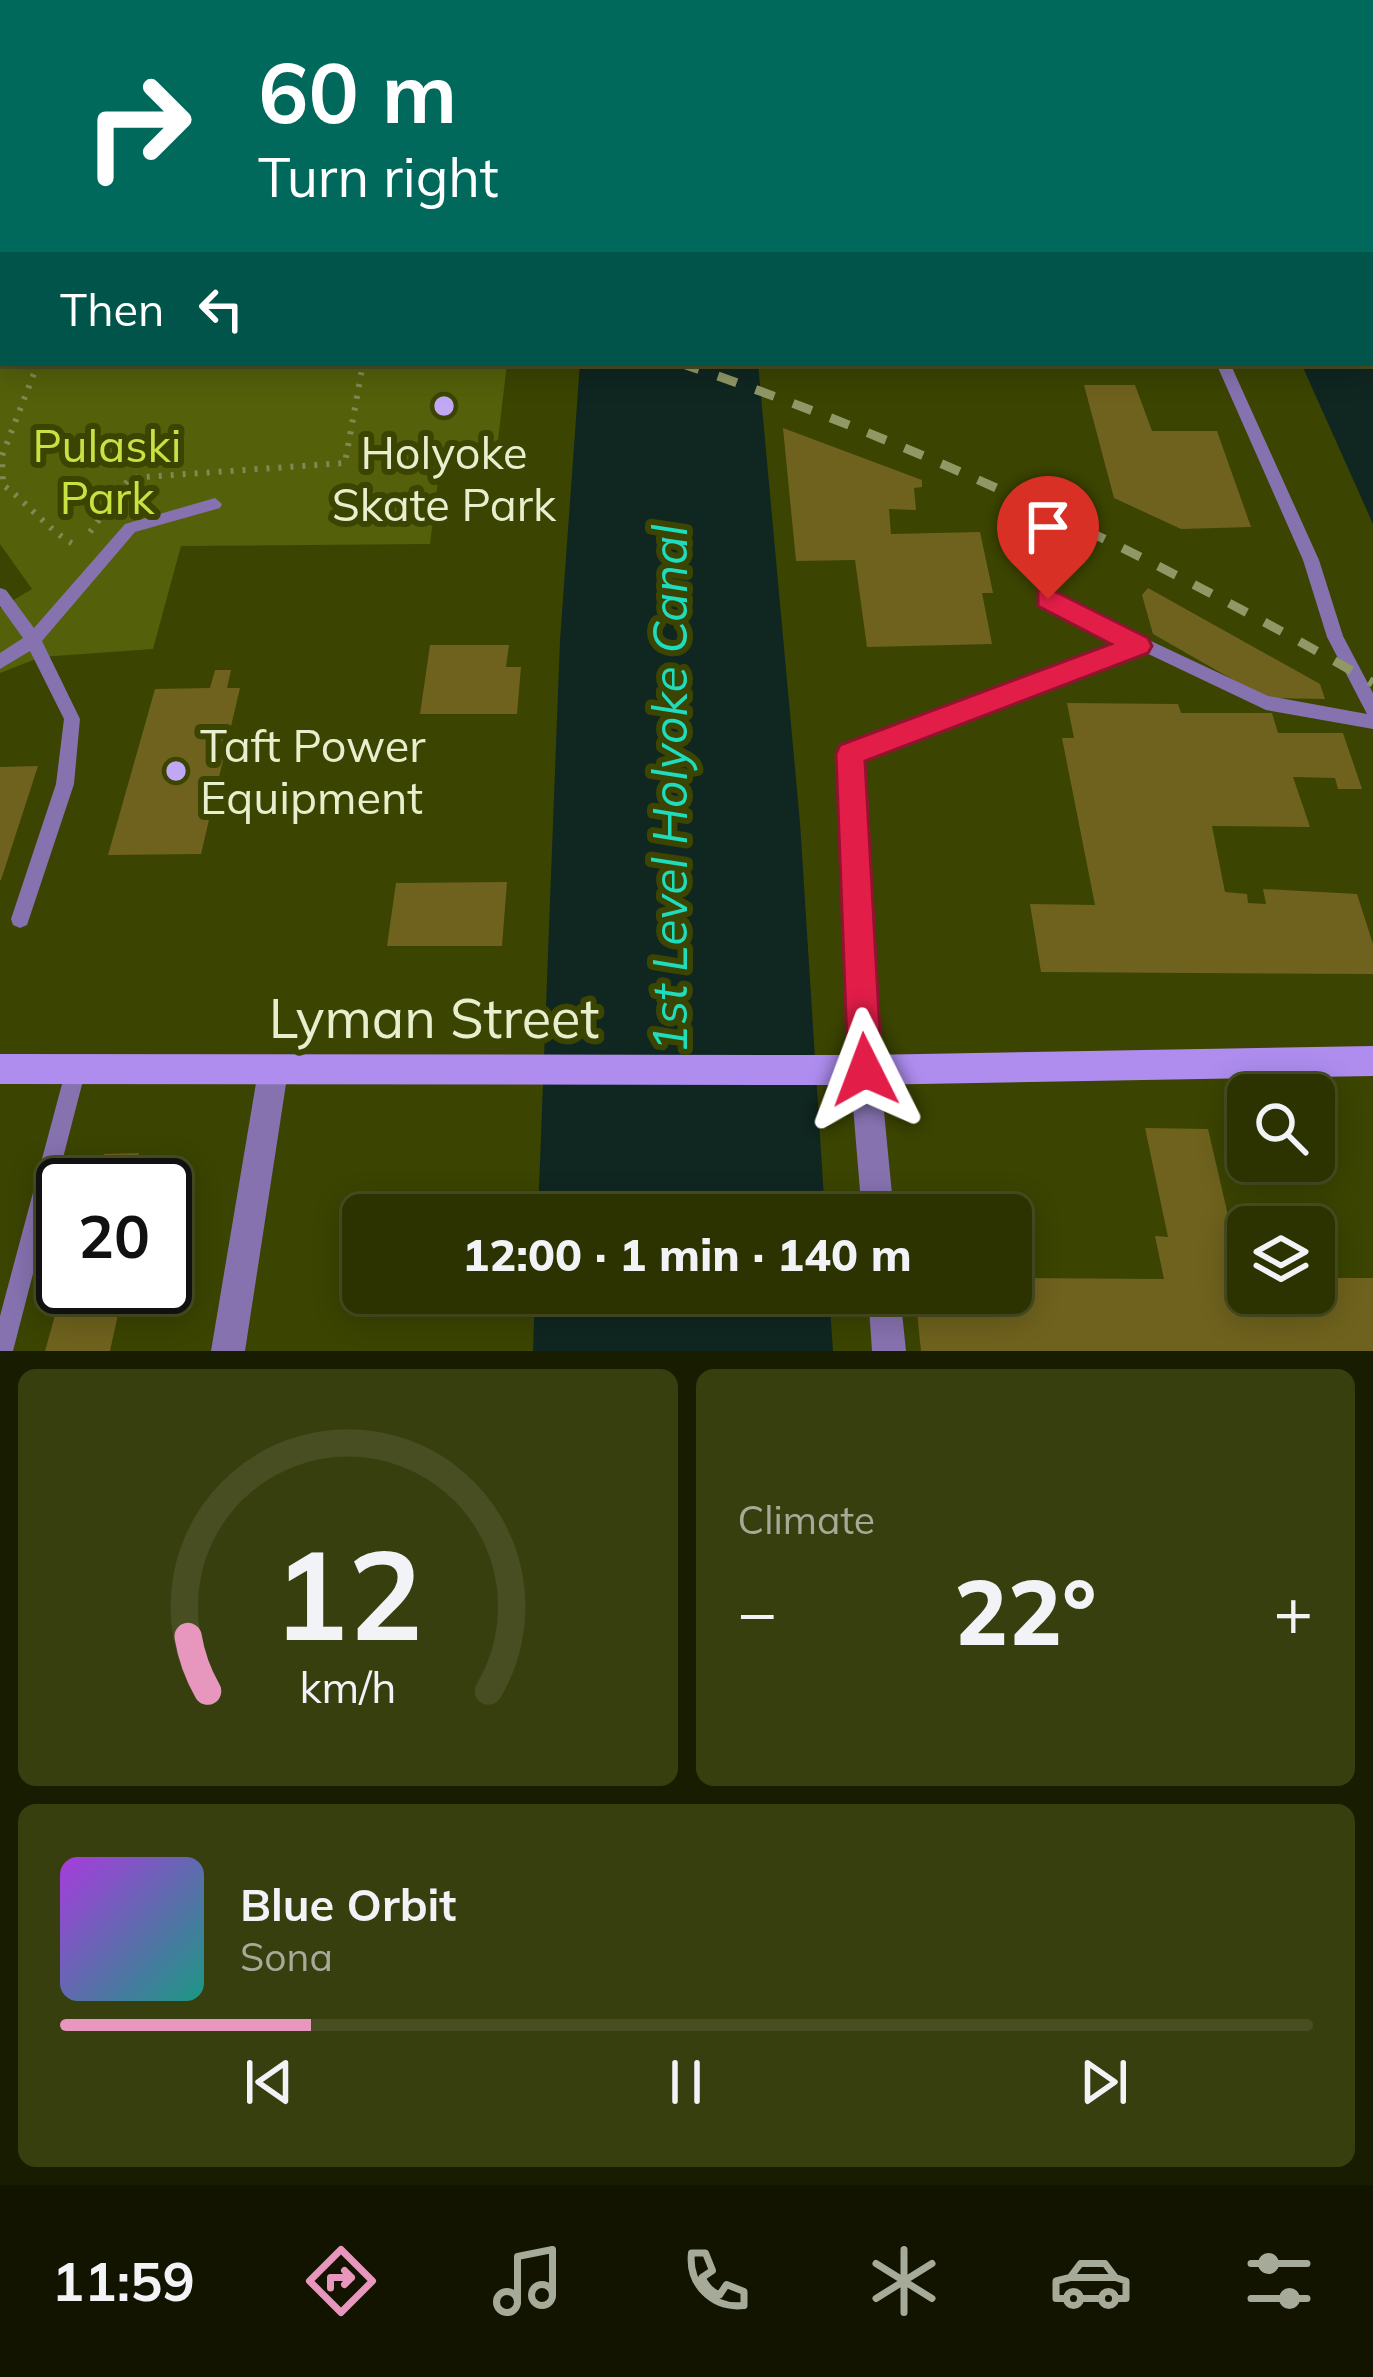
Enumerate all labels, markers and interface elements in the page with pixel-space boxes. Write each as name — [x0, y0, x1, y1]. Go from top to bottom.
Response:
text: 60 m — [258, 39, 457, 144]
icon: right — [60, 48, 216, 204]
text: Turn right — [258, 143, 499, 211]
icon: left — [188, 276, 254, 342]
text: Then — [60, 281, 164, 337]
marker: Holyoke Skate Park — [431, 393, 457, 419]
park label: Pulaski Park — [33, 417, 181, 525]
place label: Holyoke Skate Park — [332, 424, 557, 532]
pin — [997, 476, 1099, 599]
icon: arrive — [1015, 494, 1081, 560]
water label: 1st Level Holyoke Canal — [639, 524, 699, 1053]
place label: Taft Power Equipment — [200, 717, 426, 825]
marker: Taft Power Equipment — [163, 758, 189, 784]
street label: Lyman Street — [269, 984, 599, 1052]
position arrow — [802, 1007, 928, 1133]
map controls — [1227, 1074, 1335, 1314]
button: search — [1227, 1074, 1335, 1182]
speed limit sign: 20 — [36, 1158, 192, 1314]
button: layers — [1227, 1206, 1335, 1314]
text: 12:00 · 1 min · 140 m — [462, 1226, 912, 1282]
text: Climate — [738, 1495, 875, 1544]
text: 12 — [273, 1515, 423, 1671]
text: 22° — [954, 1555, 1097, 1668]
text: − — [738, 1570, 777, 1653]
text: + — [1273, 1570, 1313, 1653]
text: km/h — [299, 1659, 396, 1713]
text: Blue Orbit — [240, 1876, 456, 1932]
text: Sona — [240, 1932, 333, 1981]
icon: previous — [236, 2049, 302, 2115]
icon: pause — [653, 2049, 719, 2115]
icon: next — [1071, 2049, 1137, 2115]
icon: directions — [299, 2239, 383, 2323]
icon: music — [486, 2239, 570, 2323]
icon: phone — [674, 2239, 758, 2323]
icon: climate — [862, 2239, 946, 2323]
icon: car — [1049, 2239, 1133, 2323]
icon: filters — [1237, 2239, 1321, 2323]
text: 11:59 — [52, 2247, 195, 2315]

